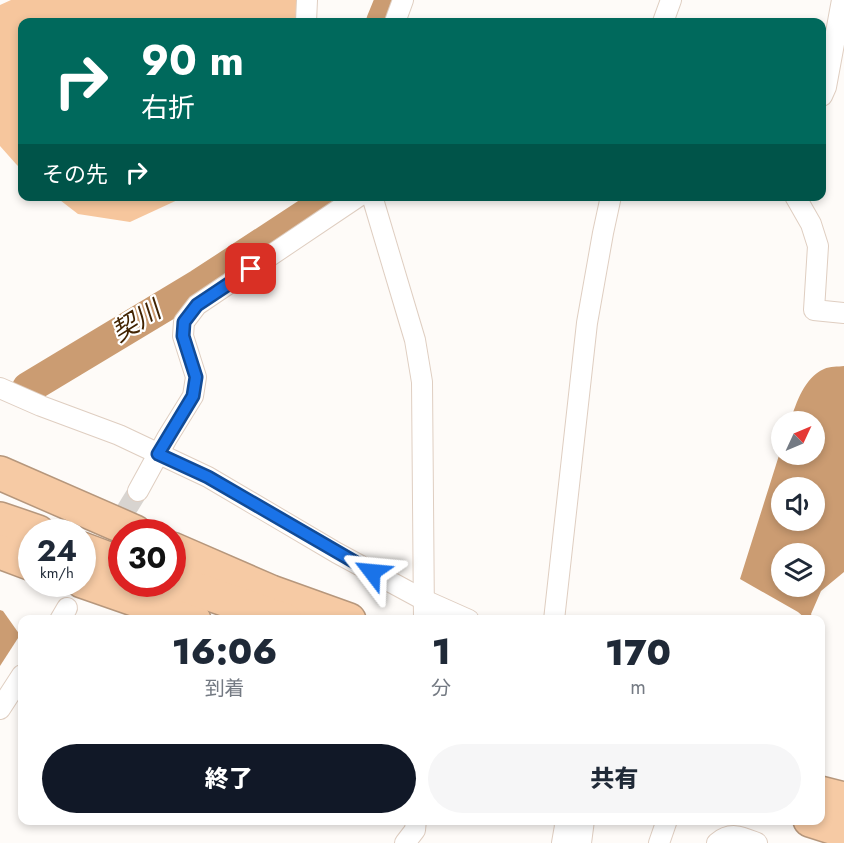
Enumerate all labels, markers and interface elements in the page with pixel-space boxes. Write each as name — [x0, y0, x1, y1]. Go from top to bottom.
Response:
text: 90 m — [141, 30, 244, 91]
icon: right — [42, 42, 120, 120]
text: 右折 — [141, 88, 195, 127]
icon: right — [120, 156, 153, 189]
text: その先 — [42, 158, 108, 190]
pin — [225, 243, 276, 294]
icon: arrive — [234, 252, 267, 285]
water label: 契川 — [104, 290, 171, 351]
north arrow — [771, 411, 825, 465]
map controls — [771, 411, 825, 597]
button: sound — [771, 477, 825, 531]
speed limit sign: 30 — [108, 519, 186, 597]
text: 24 — [37, 529, 77, 572]
position arrow — [340, 540, 404, 604]
button: layers — [771, 543, 825, 597]
text: km/h — [40, 562, 74, 584]
text: 16:06 — [172, 625, 277, 677]
text: 1 — [432, 625, 451, 677]
text: 170 — [605, 626, 671, 678]
text: m — [630, 673, 646, 702]
text: 到着 — [205, 674, 245, 703]
text: 分 — [431, 674, 451, 703]
button: 終了 — [42, 744, 416, 813]
button: 共有 — [428, 744, 801, 813]

